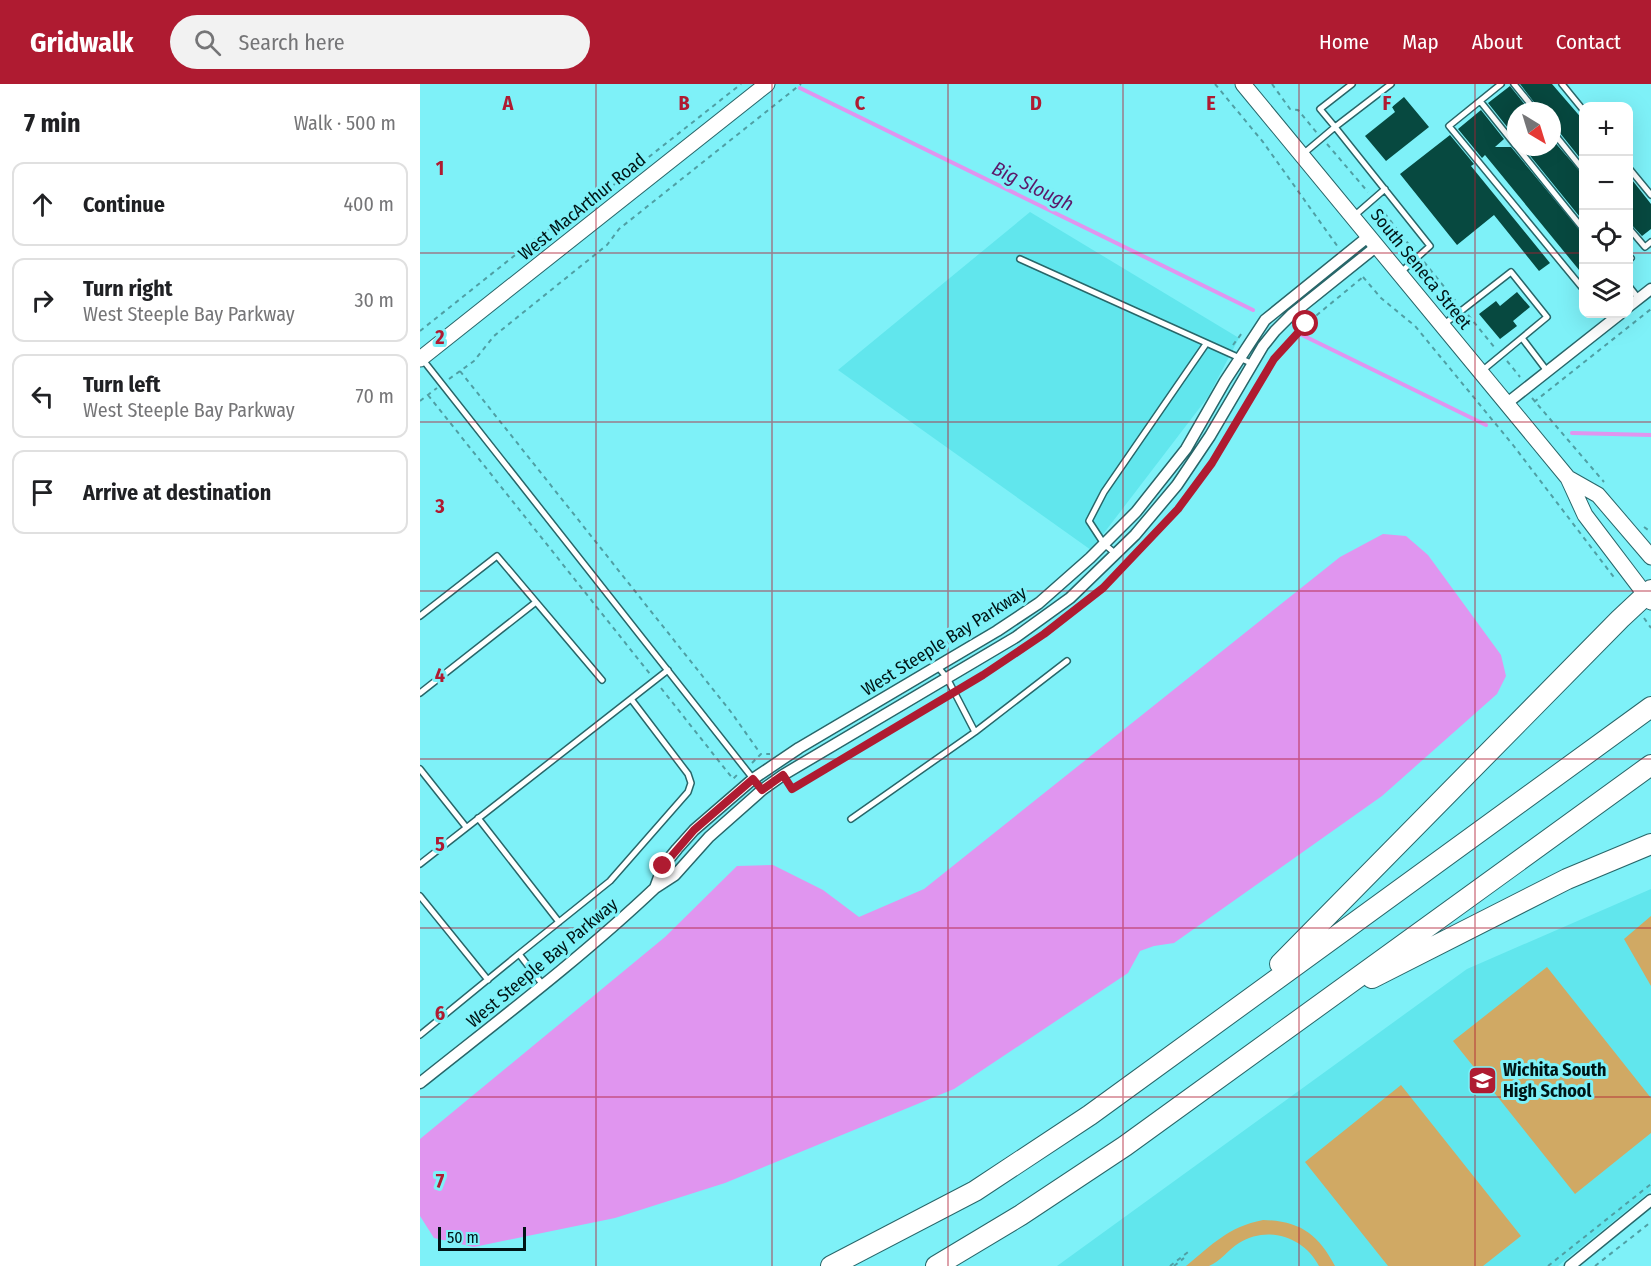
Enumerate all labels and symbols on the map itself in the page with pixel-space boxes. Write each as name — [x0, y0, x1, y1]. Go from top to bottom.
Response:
text: A — [502, 91, 515, 115]
text: B — [678, 91, 690, 115]
text: C — [855, 91, 866, 115]
text: D — [1030, 91, 1042, 115]
text: E — [1206, 91, 1216, 115]
text: F — [1383, 91, 1392, 115]
north arrow — [1507, 102, 1561, 156]
street label: West MacArthur Road — [514, 149, 650, 265]
text: 1 — [436, 156, 444, 180]
water label: Big Slough — [988, 156, 1078, 216]
street label: South Seneca Street — [1366, 204, 1476, 334]
route start — [1292, 310, 1318, 336]
text: 2 — [434, 325, 445, 349]
text: 3 — [434, 494, 445, 518]
street label: West Steeple Bay Parkway — [857, 581, 1031, 701]
text: 4 — [435, 663, 445, 687]
text: 5 — [435, 832, 445, 856]
route end — [649, 852, 675, 878]
street label: West Steeple Bay Parkway — [462, 893, 622, 1033]
text: 6 — [435, 1001, 445, 1025]
place label: Wichita South High School — [1503, 1059, 1606, 1102]
school or university icon: Wichita South High School — [1466, 1064, 1498, 1096]
text: 7 — [436, 1169, 445, 1193]
scale bar — [438, 1224, 526, 1252]

